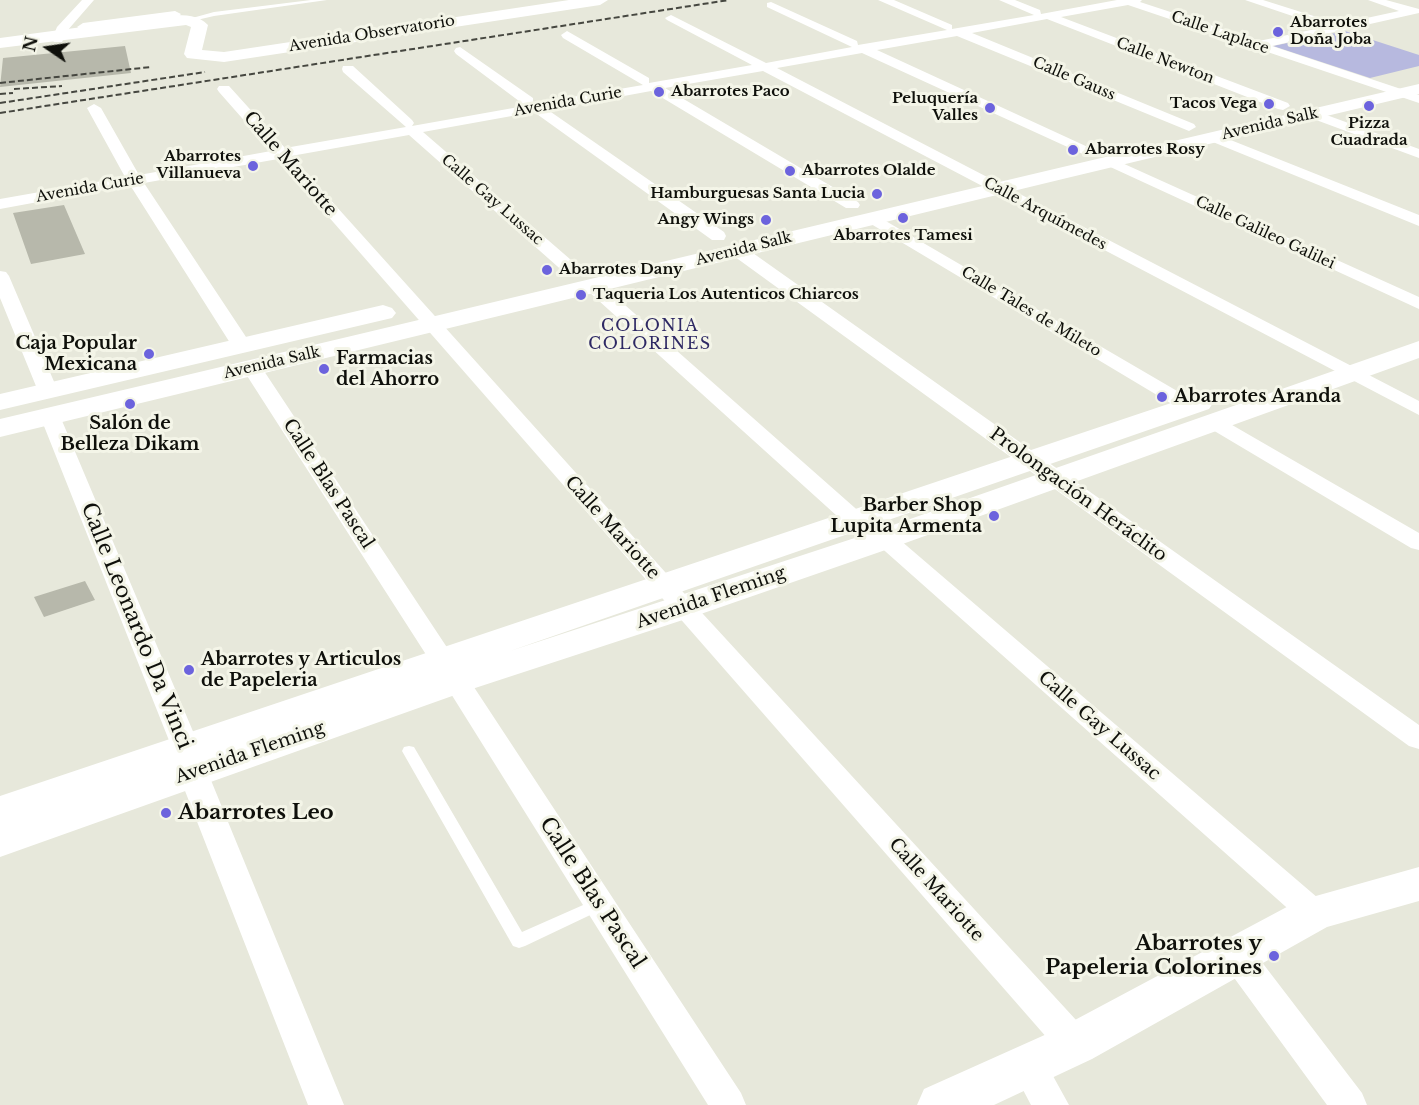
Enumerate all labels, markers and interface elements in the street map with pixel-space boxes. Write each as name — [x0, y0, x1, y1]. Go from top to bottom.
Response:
street label: Calle Laplace — [1169, 8, 1271, 58]
street label: Avenida Observatorio — [288, 12, 456, 56]
place label: Abarrotes Doña Joba — [1290, 14, 1372, 49]
north arrow — [18, 18, 78, 78]
marker: Abarrotes Doña Joba — [1271, 25, 1285, 39]
text: N — [19, 34, 42, 54]
street label: Calle Newton — [1114, 34, 1216, 88]
street label: Calle Gauss — [1030, 54, 1118, 104]
place label: Abarrotes Paco — [671, 83, 790, 101]
street label: Avenida Curie — [513, 84, 623, 120]
marker: Abarrotes Paco — [652, 85, 666, 99]
place label: Peluquería Valles — [892, 90, 978, 125]
place label: Tacos Vega — [1170, 95, 1257, 113]
marker: Tacos Vega — [1262, 97, 1276, 111]
marker: Pizza Cuadrada — [1362, 99, 1376, 113]
marker: Peluquería Valles — [983, 101, 997, 115]
street label: Avenida Salk — [1220, 104, 1320, 144]
street label: Calle Mariotte — [239, 107, 341, 221]
place label: Pizza Cuadrada — [1330, 115, 1408, 150]
place label: Abarrotes Rosy — [1085, 141, 1205, 159]
marker: Abarrotes Rosy — [1066, 143, 1080, 157]
place label: Abarrotes Villanueva — [157, 148, 241, 183]
street label: Calle Gay Lussac — [437, 151, 547, 249]
marker: Abarrotes Villanueva — [246, 159, 260, 173]
place label: Abarrotes Olalde — [802, 162, 936, 180]
marker: Abarrotes Olalde — [783, 164, 797, 178]
street label: Avenida Curie — [35, 170, 145, 206]
street label: Calle Arquímedes — [980, 174, 1110, 254]
place label: Hamburguesas Santa Lucia — [650, 185, 865, 203]
marker: Hamburguesas Santa Lucia — [870, 187, 884, 201]
street label: Calle Galileo Galilei — [1192, 193, 1338, 273]
place label: Angy Wings — [657, 211, 754, 229]
marker: Abarrotes Tamesi — [896, 211, 910, 225]
marker: Angy Wings — [759, 213, 773, 227]
place label: Abarrotes Tamesi — [833, 227, 973, 245]
street label: Avenida Salk — [694, 228, 794, 270]
place label: Abarrotes Dany — [559, 261, 683, 279]
marker: Abarrotes Dany — [540, 263, 554, 277]
street label: Calle Tales de Mileto — [958, 263, 1104, 361]
place label: Taqueria Los Autenticos Chiarcos — [593, 286, 859, 304]
marker: Taqueria Los Autenticos Chiarcos — [574, 288, 588, 302]
district label: COLONIA COLORINES — [588, 316, 712, 354]
place label: Caja Popular Mexicana — [15, 333, 137, 376]
street label: Avenida Salk — [222, 343, 322, 383]
marker: Caja Popular Mexicana — [142, 347, 156, 361]
place label: Farmacias del Ahorro — [336, 348, 439, 391]
marker: Farmacias del Ahorro — [317, 362, 331, 376]
place label: Abarrotes Aranda — [1174, 386, 1341, 408]
marker: Abarrotes Aranda — [1155, 390, 1169, 404]
marker: Salón de Belleza Dikam — [123, 397, 137, 411]
place label: Salón de Belleza Dikam — [61, 413, 199, 456]
street label: Calle Blas Pascal — [278, 415, 378, 553]
street label: Prolongación Heráclito — [985, 423, 1171, 567]
street label: Calle Mariotte — [560, 472, 664, 584]
place label: Barber Shop Lupita Armenta — [830, 495, 982, 538]
street label: Calle Leonardo Da Vinci — [75, 499, 197, 753]
marker: Barber Shop Lupita Armenta — [987, 509, 1001, 523]
street label: Avenida Fleming — [634, 562, 788, 634]
place label: Abarrotes y Articulos de Papeleria — [201, 649, 401, 692]
marker: Abarrotes y Articulos de Papeleria — [182, 663, 196, 677]
street label: Calle Gay Lussac — [1034, 667, 1164, 785]
street label: Avenida Fleming — [173, 717, 327, 789]
place label: Abarrotes Leo — [178, 800, 334, 826]
marker: Abarrotes Leo — [159, 806, 173, 820]
street label: Calle Blas Pascal — [534, 813, 650, 973]
street label: Calle Mariotte — [884, 834, 988, 946]
place label: Abarrotes y Papeleria Colorines — [1045, 931, 1262, 981]
marker: Abarrotes y Papeleria Colorines — [1267, 949, 1281, 963]

